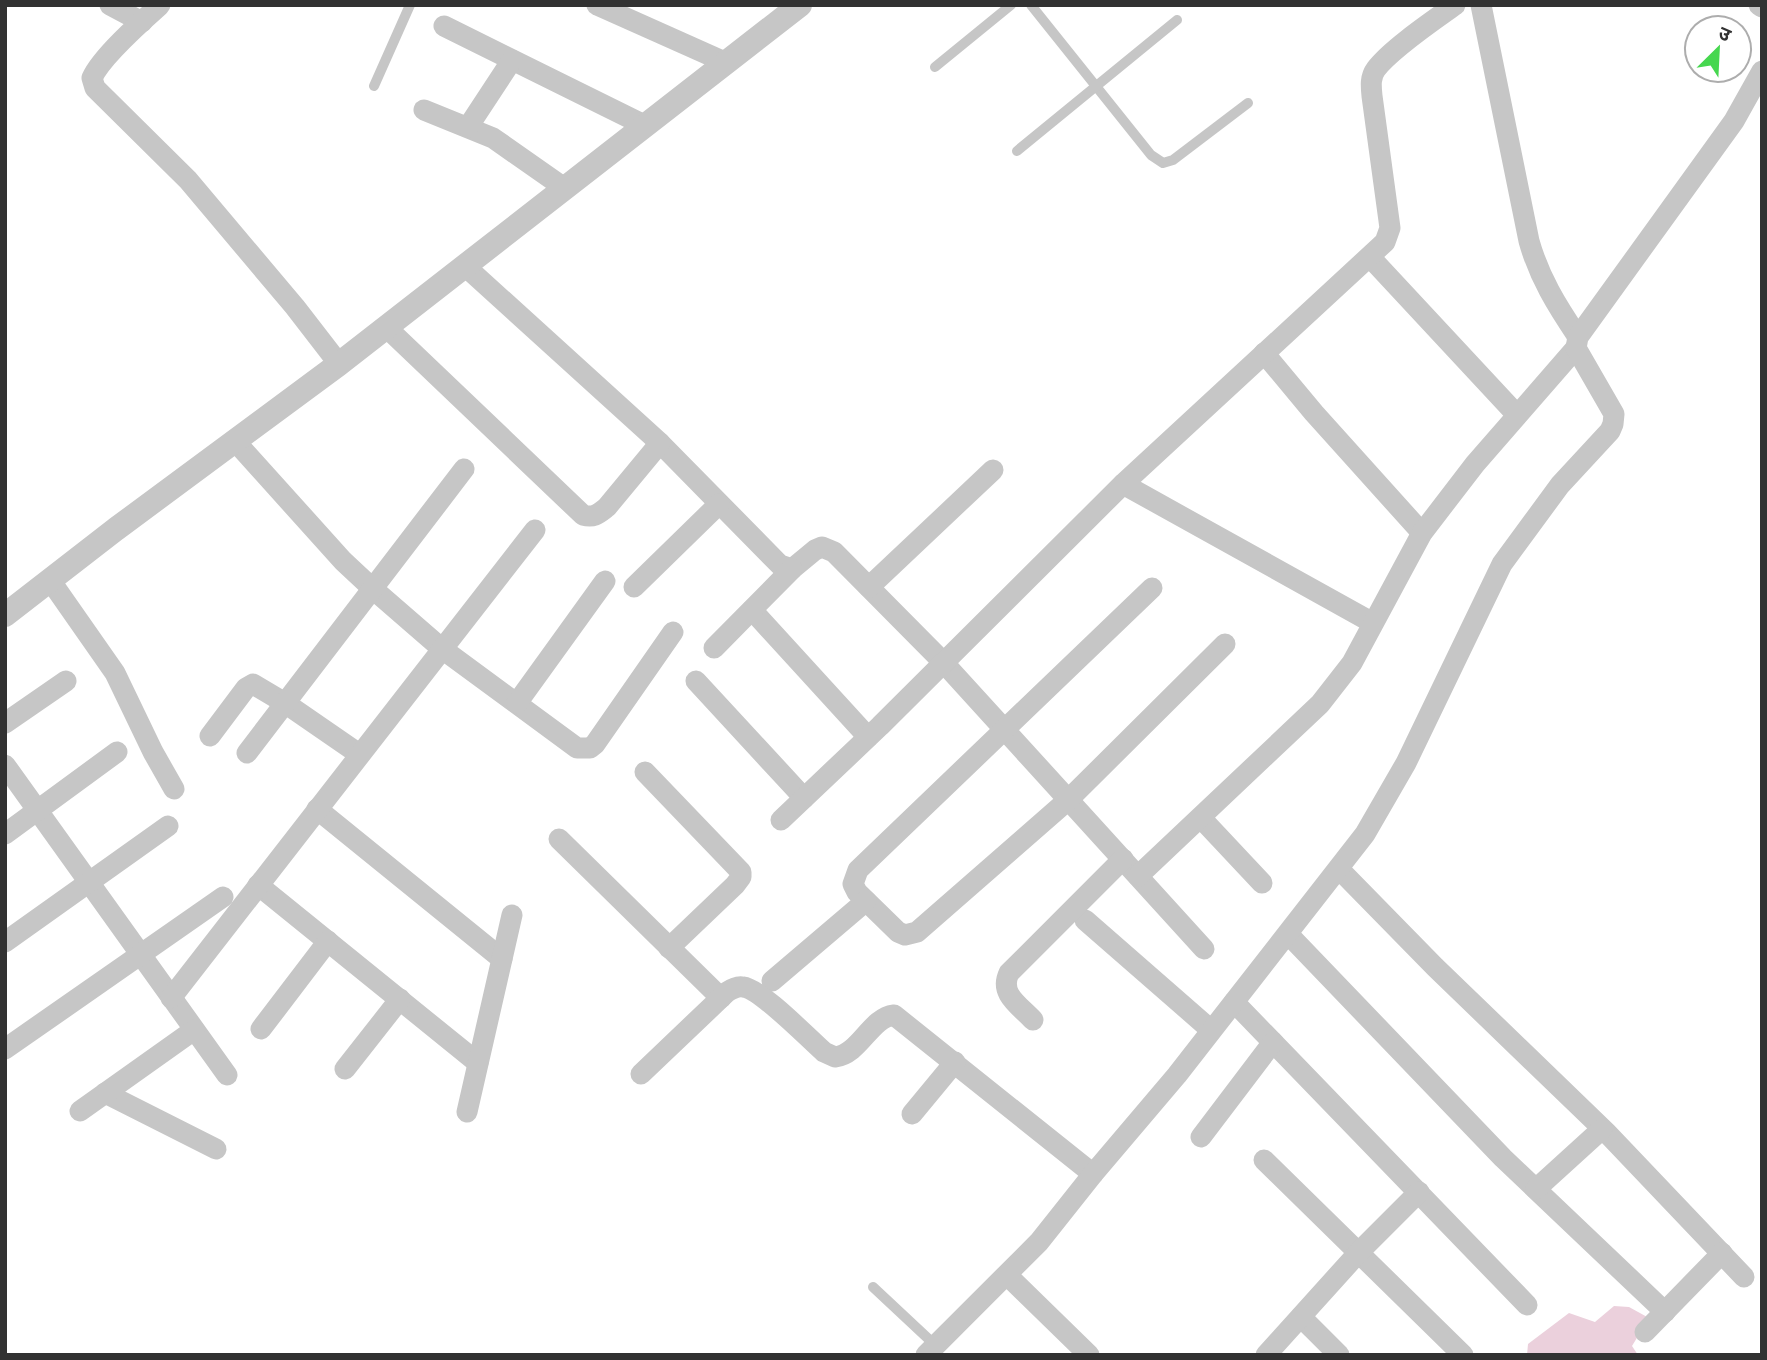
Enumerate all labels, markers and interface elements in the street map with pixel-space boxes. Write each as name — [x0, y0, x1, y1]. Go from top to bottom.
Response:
north arrow — [1683, 14, 1753, 84]
text: उ — [1715, 21, 1735, 47]

